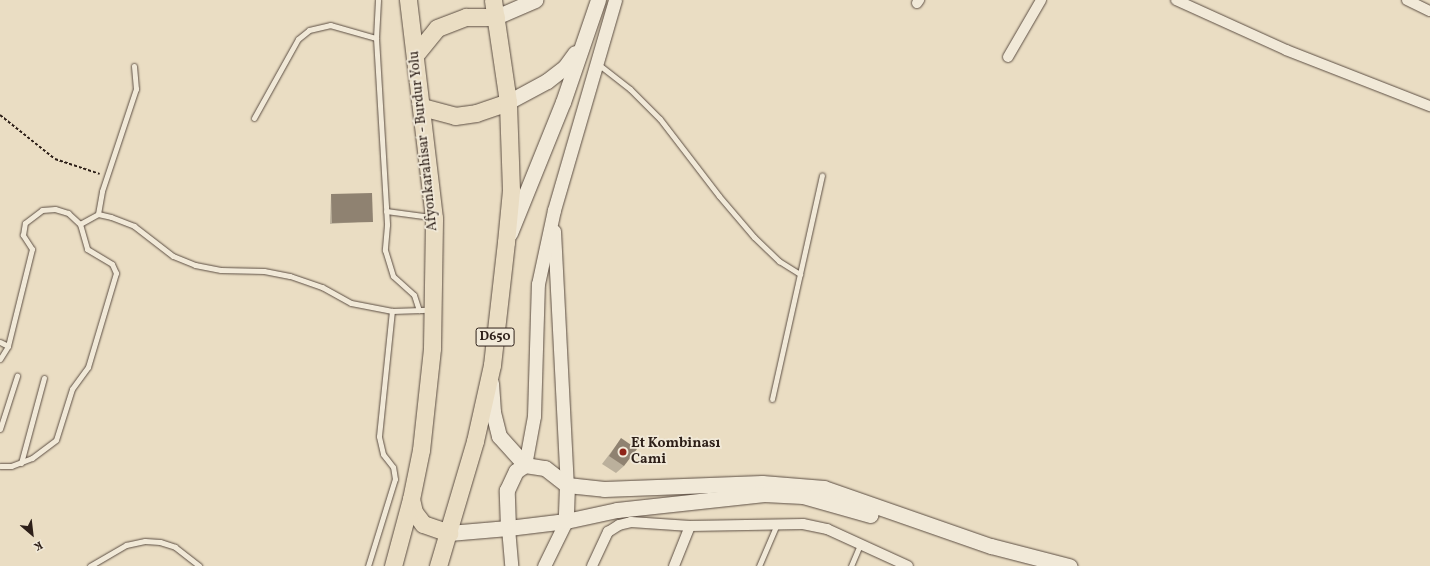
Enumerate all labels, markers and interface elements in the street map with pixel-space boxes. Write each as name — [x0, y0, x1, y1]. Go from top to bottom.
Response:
street label: Afyonkarahisar - Burdur Yolu — [406, 50, 442, 232]
road number: D650 — [475, 326, 515, 348]
place label: Et Kombinası Cami — [631, 436, 720, 468]
marker: Et Kombinası Cami — [618, 447, 628, 457]
north arrow — [12, 514, 52, 554]
text: K — [31, 537, 45, 554]

